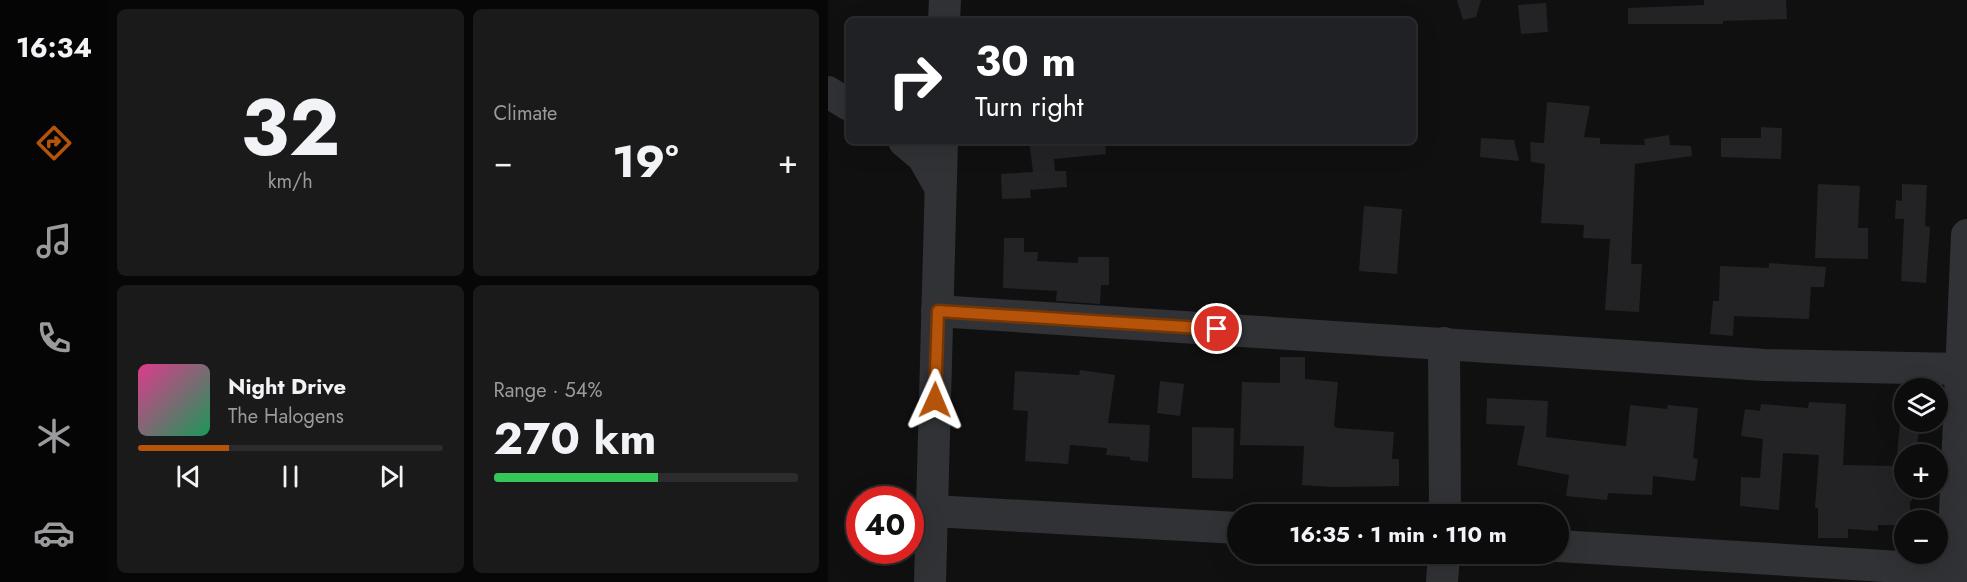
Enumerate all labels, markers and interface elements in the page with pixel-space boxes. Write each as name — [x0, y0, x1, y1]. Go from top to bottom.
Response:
text: 16:34 — [16, 28, 92, 67]
text: 30 m — [975, 31, 1076, 92]
icon: right — [876, 42, 954, 120]
text: 32 — [240, 72, 340, 184]
text: Turn right — [975, 87, 1083, 126]
text: Climate — [494, 99, 557, 128]
icon: directions — [33, 122, 75, 164]
text: 19° — [612, 129, 679, 194]
text: − — [494, 138, 513, 185]
text: + — [778, 138, 798, 185]
text: km/h — [268, 167, 313, 196]
icon: music — [33, 220, 75, 262]
pin — [1191, 303, 1242, 354]
icon: arrive — [1200, 312, 1233, 345]
icon: phone — [33, 317, 75, 359]
position arrow — [903, 368, 967, 432]
text: Night Drive — [228, 370, 346, 402]
text: Range · 54% — [494, 376, 602, 405]
map controls — [1894, 378, 1948, 564]
button: layers — [1894, 378, 1948, 432]
text: The Halogens — [228, 402, 344, 431]
text: 270 km — [494, 406, 656, 471]
icon: climate — [33, 415, 75, 457]
button: + — [1894, 444, 1948, 498]
icon: previous — [172, 460, 205, 493]
icon: pause — [274, 460, 307, 493]
icon: next — [375, 460, 408, 493]
speed limit sign: 40 — [846, 486, 924, 564]
button: − — [1894, 510, 1948, 564]
icon: car — [33, 512, 75, 554]
text: 16:35 · 1 min · 110 m — [1289, 518, 1507, 550]

